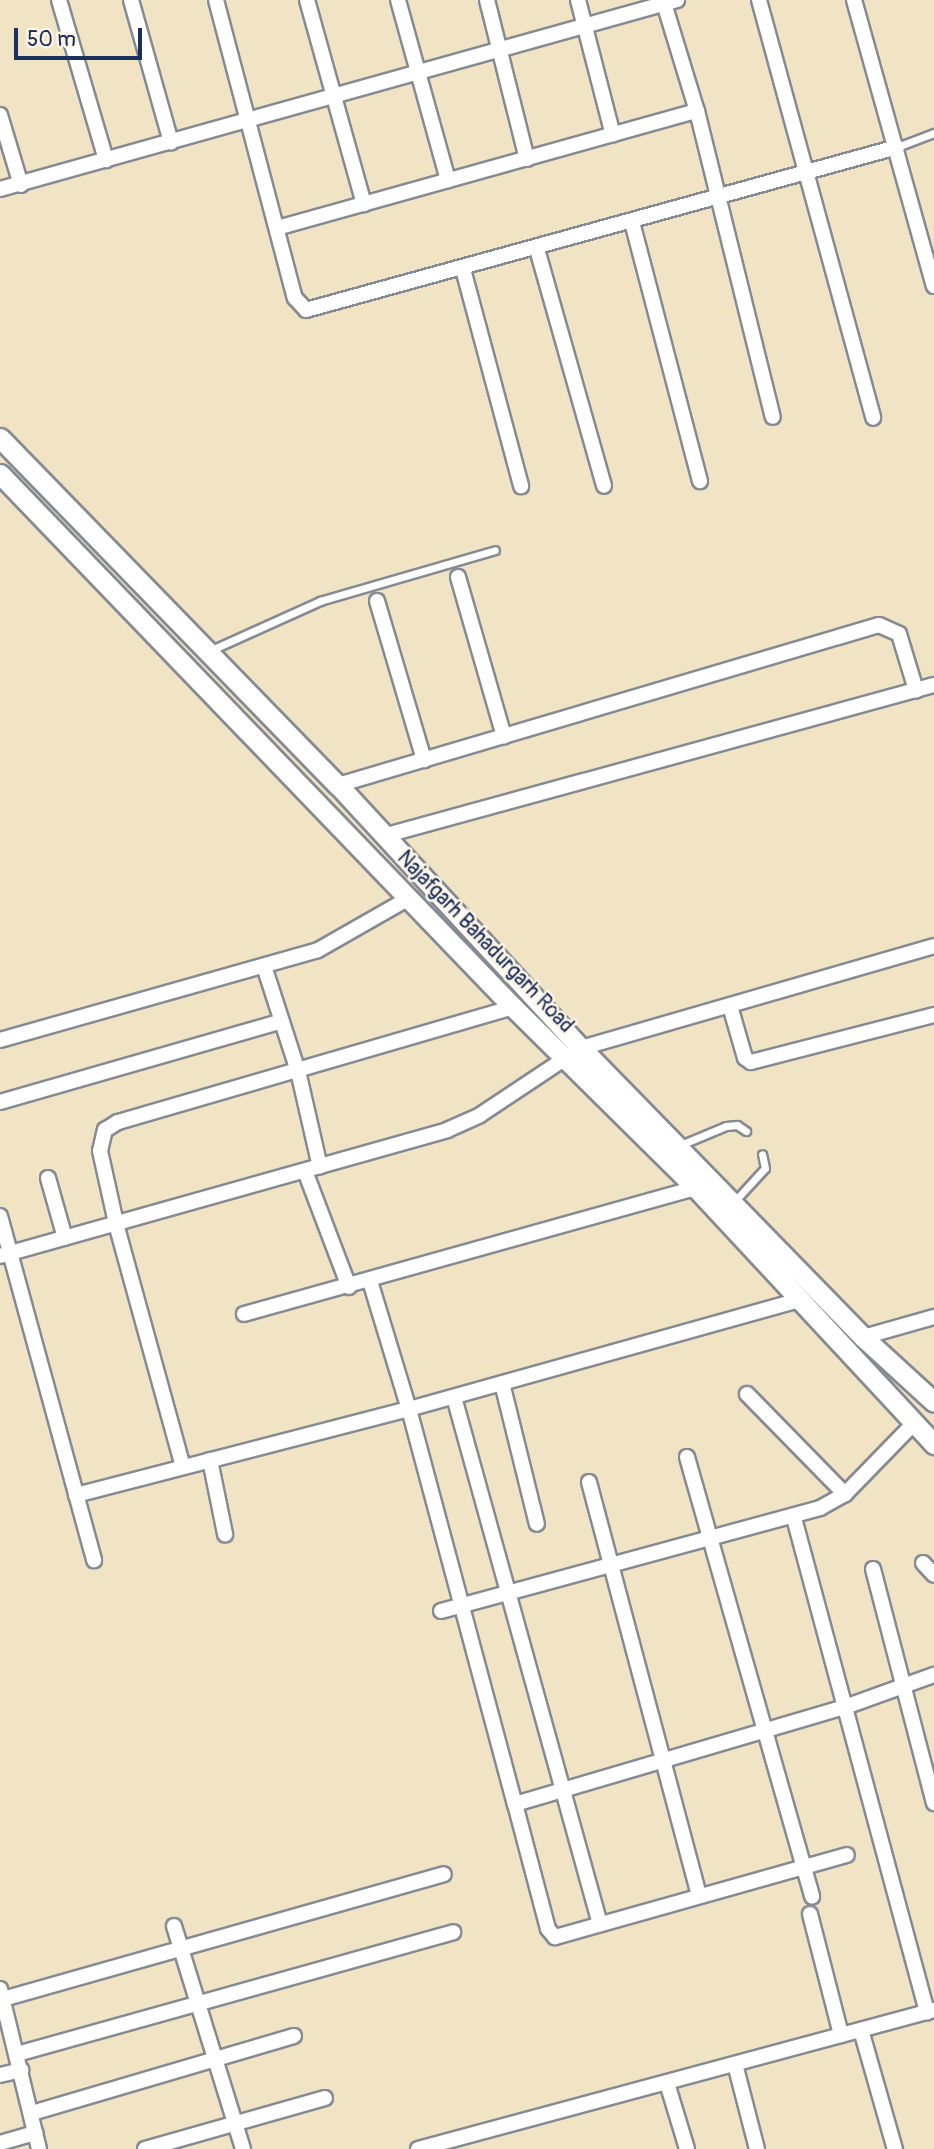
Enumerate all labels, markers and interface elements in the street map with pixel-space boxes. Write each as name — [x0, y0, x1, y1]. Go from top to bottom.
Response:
scale bar — [18, 14, 145, 58]
text: 50 m — [27, 26, 76, 53]
street label: Najafgarh Bahadurgarh Road — [391, 846, 579, 1038]

